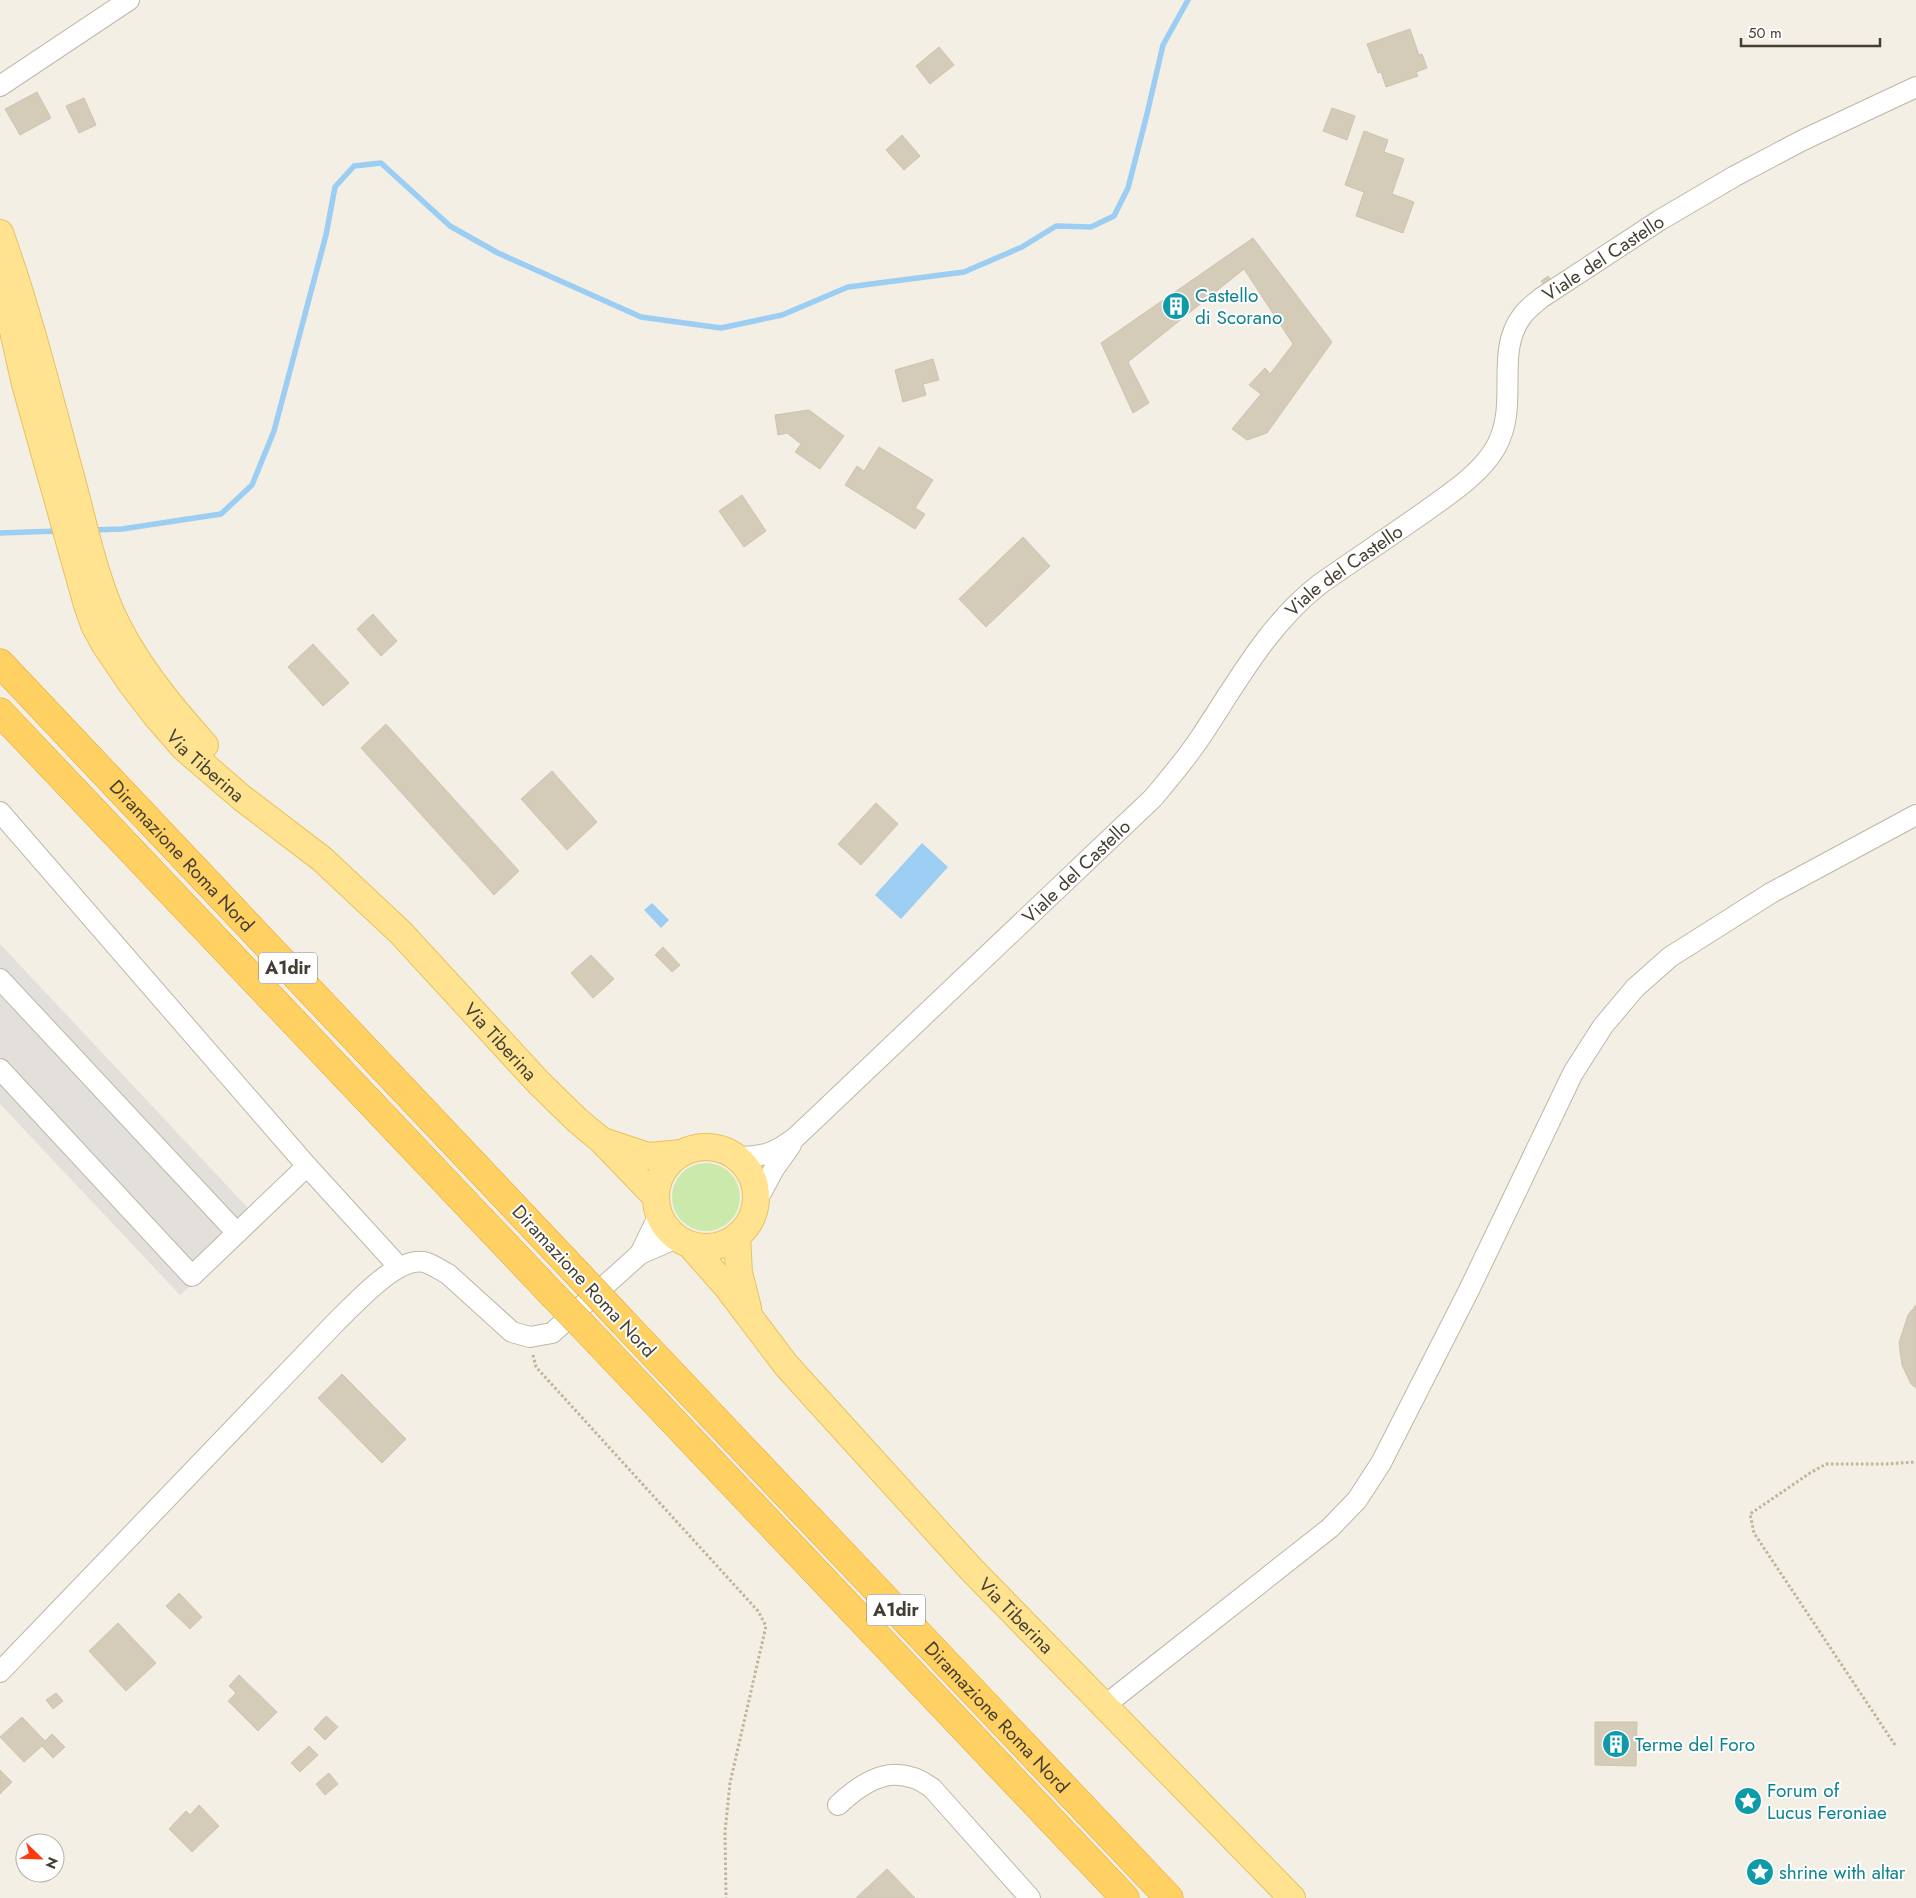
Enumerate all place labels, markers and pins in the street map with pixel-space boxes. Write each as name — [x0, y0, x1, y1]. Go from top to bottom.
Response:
place label: Castello di Scorano — [1195, 282, 1282, 331]
building icon: Castello di Scorano — [1161, 291, 1191, 321]
building icon: Terme del Foro — [1601, 1729, 1631, 1759]
place label: Terme del Foro — [1635, 1731, 1755, 1758]
place label: Forum of Lucus Feroniae — [1767, 1777, 1887, 1826]
place icon: Forum of Lucus Feroniae — [1733, 1786, 1763, 1816]
place icon: shrine with altar — [1745, 1857, 1775, 1887]
place label: shrine with altar — [1779, 1859, 1906, 1886]

